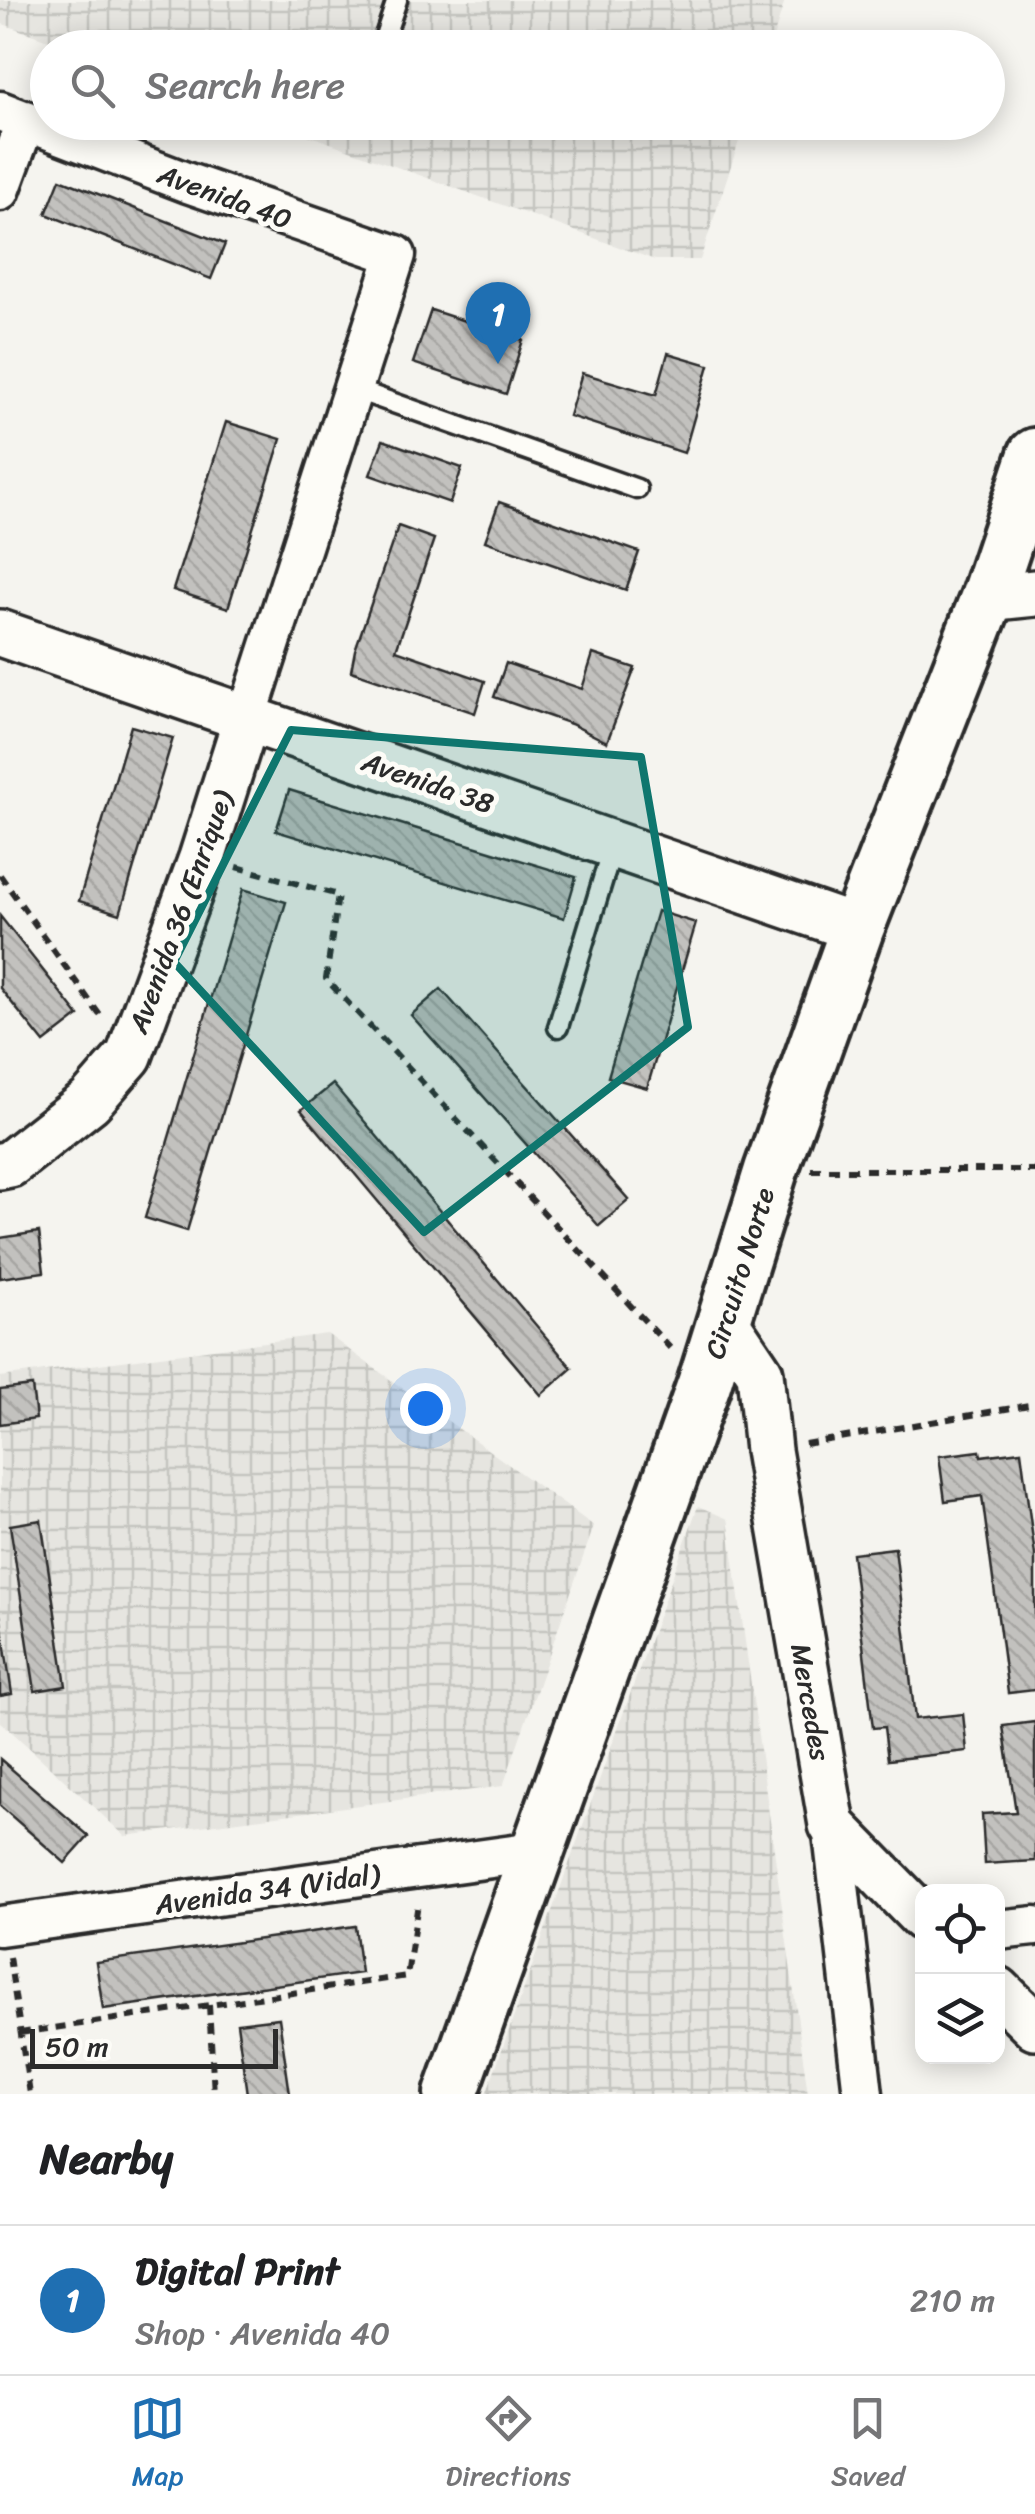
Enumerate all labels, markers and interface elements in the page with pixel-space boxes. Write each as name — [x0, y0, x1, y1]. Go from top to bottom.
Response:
search box — [30, 30, 1005, 140]
text: Search here — [145, 52, 345, 119]
icon: search — [65, 58, 120, 113]
street label: Avenida 40 — [150, 149, 299, 243]
pin: 1 — [466, 282, 530, 364]
street label: Avenida 38 — [354, 737, 501, 828]
street label: Avenida 36 (Enrique) — [113, 783, 247, 1041]
street label: Circuito Norte — [690, 1181, 789, 1365]
your location — [400, 1383, 451, 1434]
street label: Mercedes — [776, 1640, 845, 1765]
street label: Avenida 34 (Vidal) — [151, 1849, 383, 1930]
map controls — [915, 1884, 1005, 2064]
button: locate — [915, 1884, 1005, 1974]
button: layers — [915, 1974, 1005, 2064]
text: 50 m — [45, 2022, 109, 2071]
scale bar — [30, 2024, 278, 2068]
text: Nearby — [40, 2122, 173, 2196]
text: Digital Print — [135, 2238, 339, 2305]
text: 1 — [66, 2272, 79, 2329]
text: 210 m — [910, 2272, 995, 2329]
text: Shop · Avenida 40 — [135, 2305, 390, 2362]
tab: Map — [130, 2391, 185, 2500]
tab: Directions — [445, 2391, 571, 2500]
tab: Saved — [831, 2391, 905, 2500]

